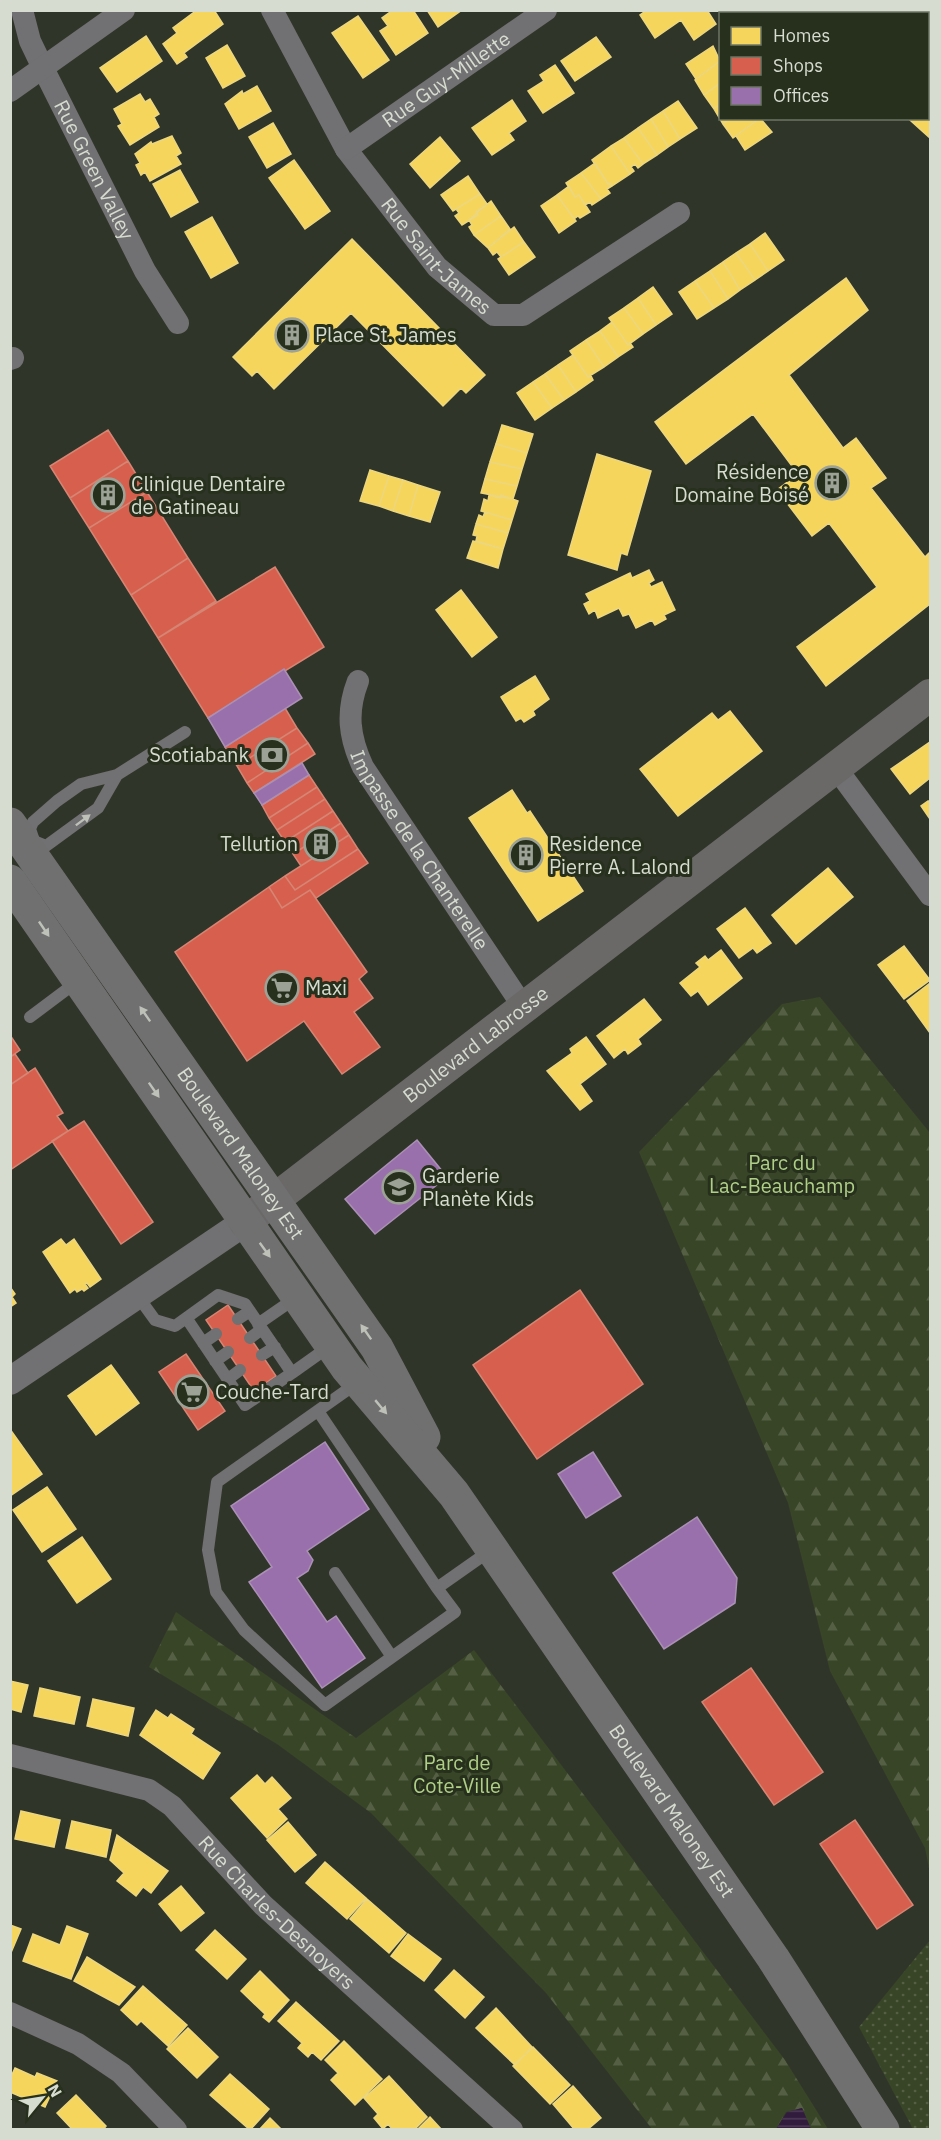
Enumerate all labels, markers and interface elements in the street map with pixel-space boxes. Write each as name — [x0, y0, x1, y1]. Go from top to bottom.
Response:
legend — [719, 12, 929, 120]
text: Homes — [773, 24, 830, 47]
street label: Rue Guy-Millette — [376, 25, 516, 133]
text: Shops — [773, 54, 823, 77]
text: Offices — [773, 84, 829, 107]
street label: Rue Green Valley — [48, 95, 141, 244]
street label: Rue Saint-James — [375, 192, 498, 320]
building icon: Place St. James — [274, 317, 310, 353]
place label: Place St. James — [315, 321, 457, 348]
place label: Résidence Domaine Boisé — [674, 458, 809, 508]
building icon: Résidence Domaine Boisé — [814, 465, 850, 501]
place label: Clinique Dentaire de Gatineau — [131, 470, 286, 520]
building icon: Clinique Dentaire de Gatineau — [90, 477, 126, 513]
bank icon: Scotiabank — [254, 737, 290, 773]
place label: Scotiabank — [149, 741, 249, 768]
street label: Impasse de la Chanterelle — [344, 746, 495, 955]
one-way arrow — [75, 814, 91, 826]
building icon: Tellution — [303, 826, 339, 862]
place label: Tellution — [220, 830, 298, 857]
place label: Residence Pierre A. Lalond — [549, 830, 691, 880]
building icon: Residence Pierre A. Lalond — [508, 837, 544, 873]
one-way arrow — [38, 921, 50, 937]
supermarket icon: Maxi — [264, 970, 300, 1006]
place label: Maxi — [305, 974, 347, 1001]
street label: Boulevard Labrosse — [397, 979, 554, 1109]
one-way arrow — [139, 1006, 151, 1022]
street label: Boulevard Maloney Est — [171, 1061, 311, 1245]
one-way arrow — [148, 1082, 160, 1098]
park label: Parc du Lac-Beauchamp — [709, 1149, 855, 1199]
place label: Garderie Planète Kids — [422, 1162, 534, 1212]
school or university icon: Garderie Planète Kids — [381, 1169, 417, 1205]
one-way arrow — [259, 1243, 271, 1258]
one-way arrow — [360, 1325, 372, 1341]
supermarket icon: Couche-Tard — [174, 1374, 210, 1410]
place label: Couche-Tard — [215, 1378, 329, 1405]
one-way arrow — [374, 1399, 387, 1415]
street label: Boulevard Maloney Est — [603, 1719, 741, 1903]
park label: Parc de Cote-Ville — [413, 1749, 501, 1799]
street label: Rue Charles-Desnoyers — [193, 1829, 362, 1995]
north arrow — [12, 2068, 72, 2128]
text: N — [43, 2080, 67, 2101]

